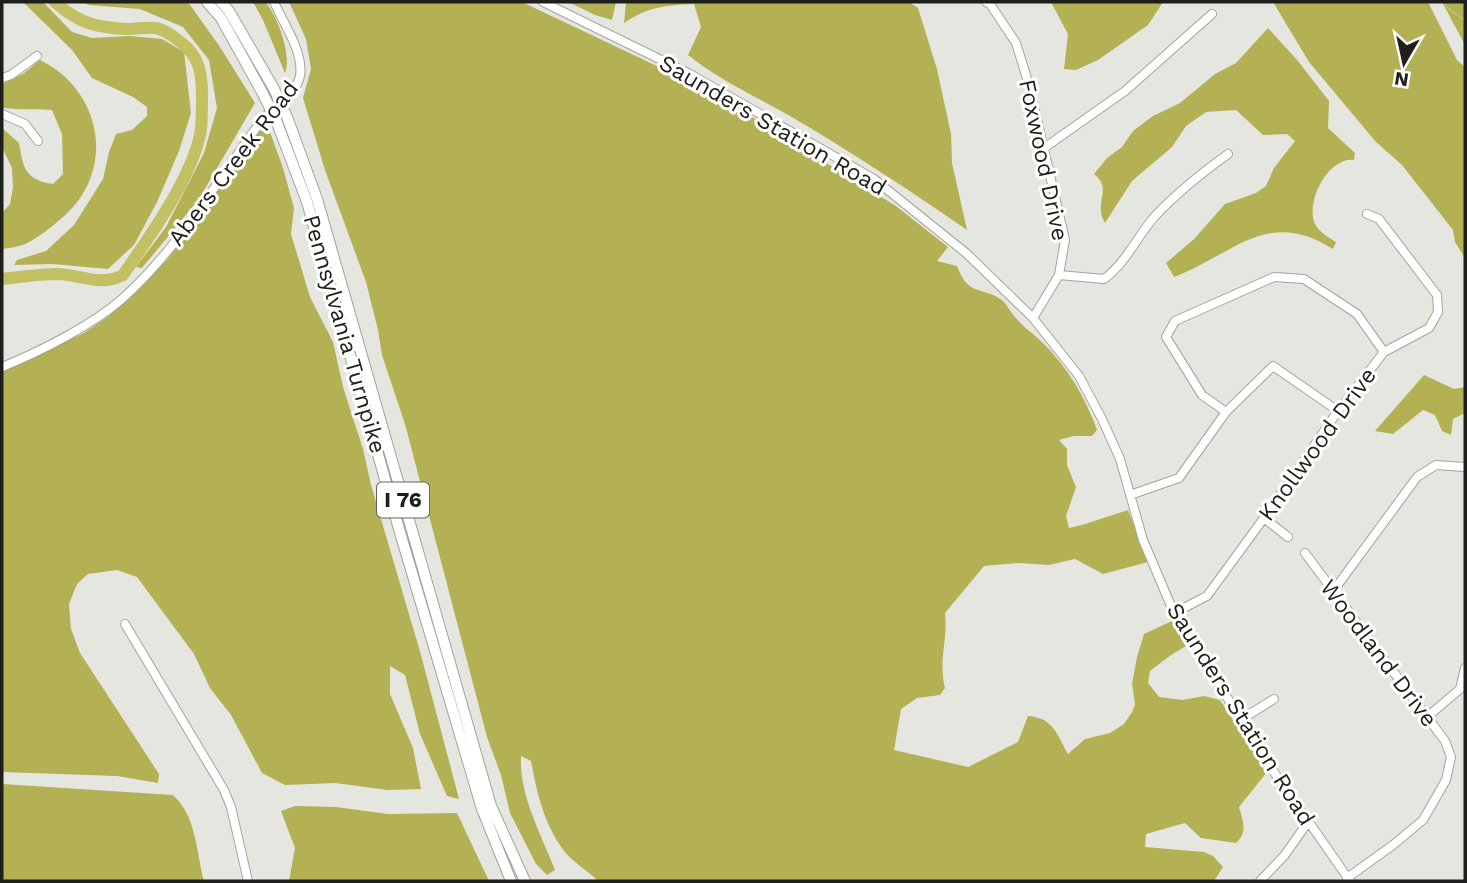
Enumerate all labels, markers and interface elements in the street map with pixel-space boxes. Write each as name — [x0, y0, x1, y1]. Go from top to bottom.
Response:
north arrow — [1369, 28, 1439, 98]
street label: Saunders Station Road — [655, 49, 891, 201]
text: N — [1393, 67, 1410, 92]
street label: Abers Creek Road — [163, 75, 304, 251]
street label: Foxwood Drive — [1013, 77, 1074, 243]
street label: Pennsylvania Turnpike — [298, 212, 392, 456]
street label: Knollwood Drive — [1253, 362, 1382, 526]
road number: I 76 — [377, 482, 429, 518]
street label: Woodland Drive — [1315, 574, 1443, 732]
street label: Saunders Station Road — [1161, 598, 1320, 830]

